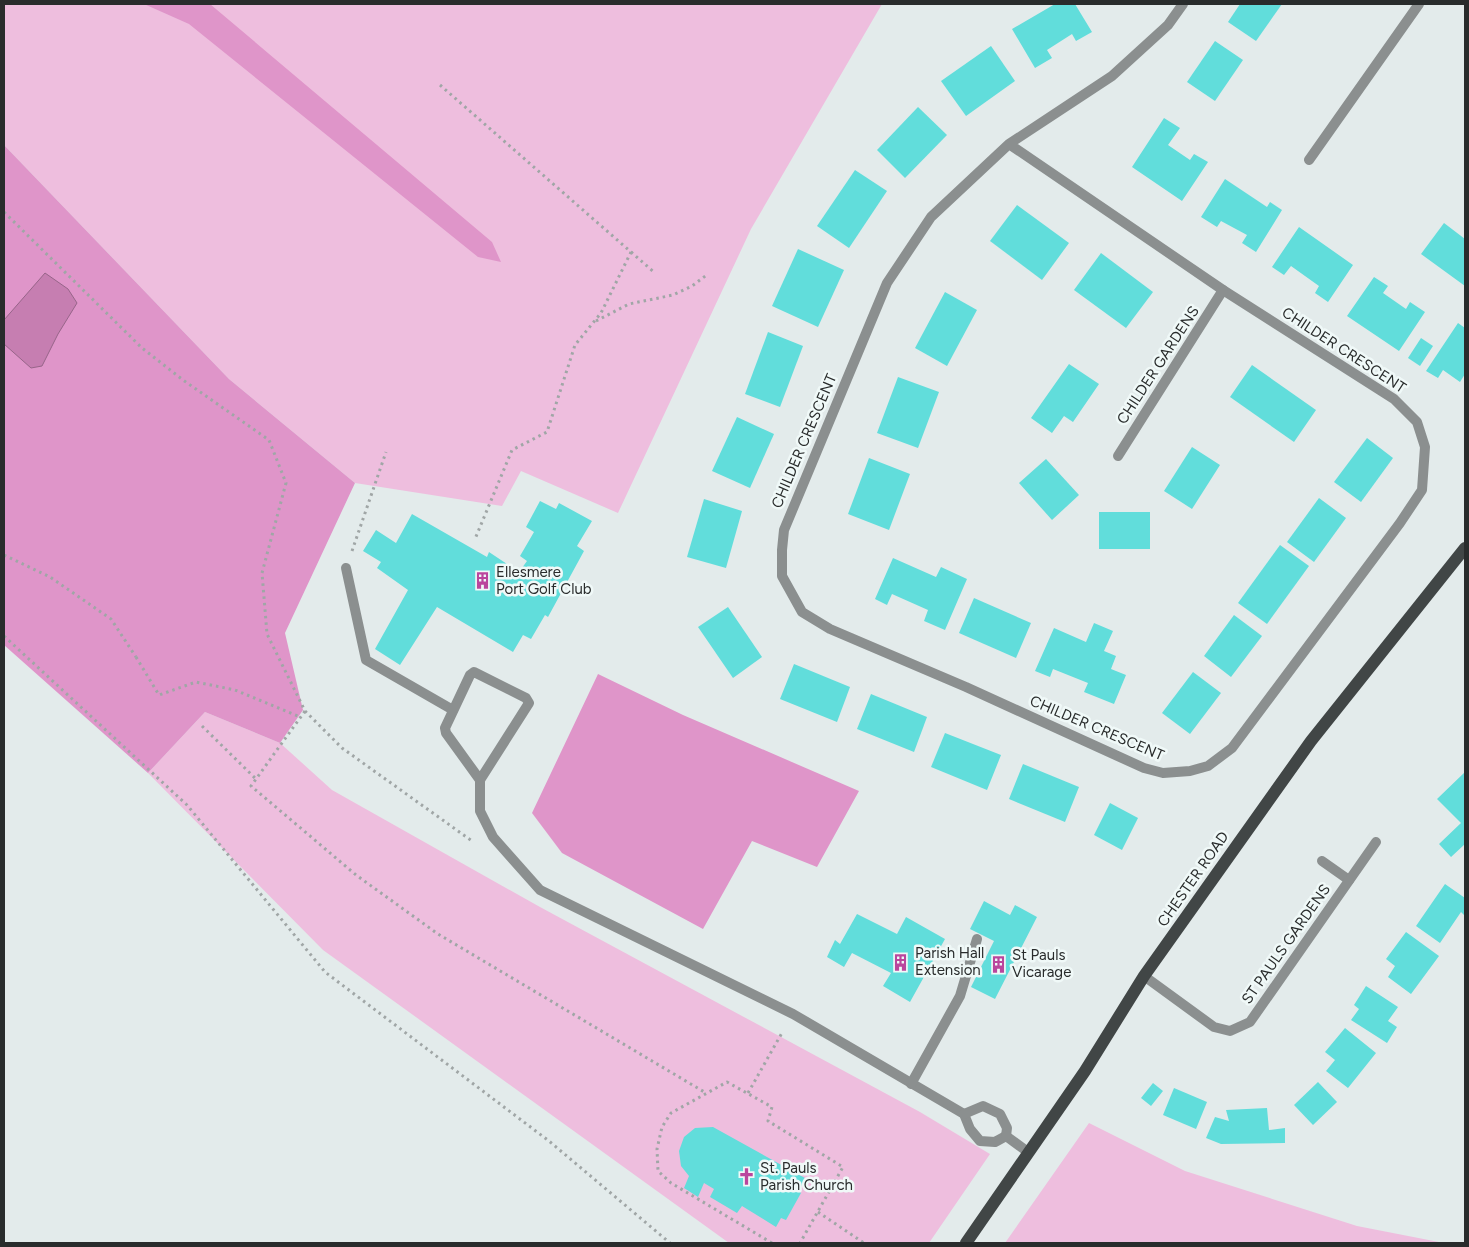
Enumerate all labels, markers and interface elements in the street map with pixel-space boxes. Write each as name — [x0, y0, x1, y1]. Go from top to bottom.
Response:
street label: CHILDER GARDENS — [1113, 303, 1203, 427]
street label: CHILDER CRESCENT — [1279, 303, 1410, 397]
street label: CHILDER CRESCENT — [768, 370, 841, 511]
place label: Ellesmere Port Golf Club — [496, 563, 592, 598]
building icon: Ellesmere Port Golf Club — [472, 571, 492, 591]
street label: CHILDER CRESCENT — [1027, 692, 1168, 765]
street label: CHESTER ROAD — [1154, 828, 1232, 930]
street label: ST PAULS GARDENS — [1238, 881, 1334, 1007]
place label: Parish Hall Extension — [915, 944, 984, 979]
place label: St Pauls Vicarage — [1012, 946, 1071, 981]
building icon: Parish Hall Extension — [891, 952, 911, 972]
building icon: St Pauls Vicarage — [988, 954, 1008, 974]
place label: St. Pauls Parish Church — [760, 1159, 853, 1194]
church icon: St. Pauls Parish Church — [736, 1167, 756, 1187]

